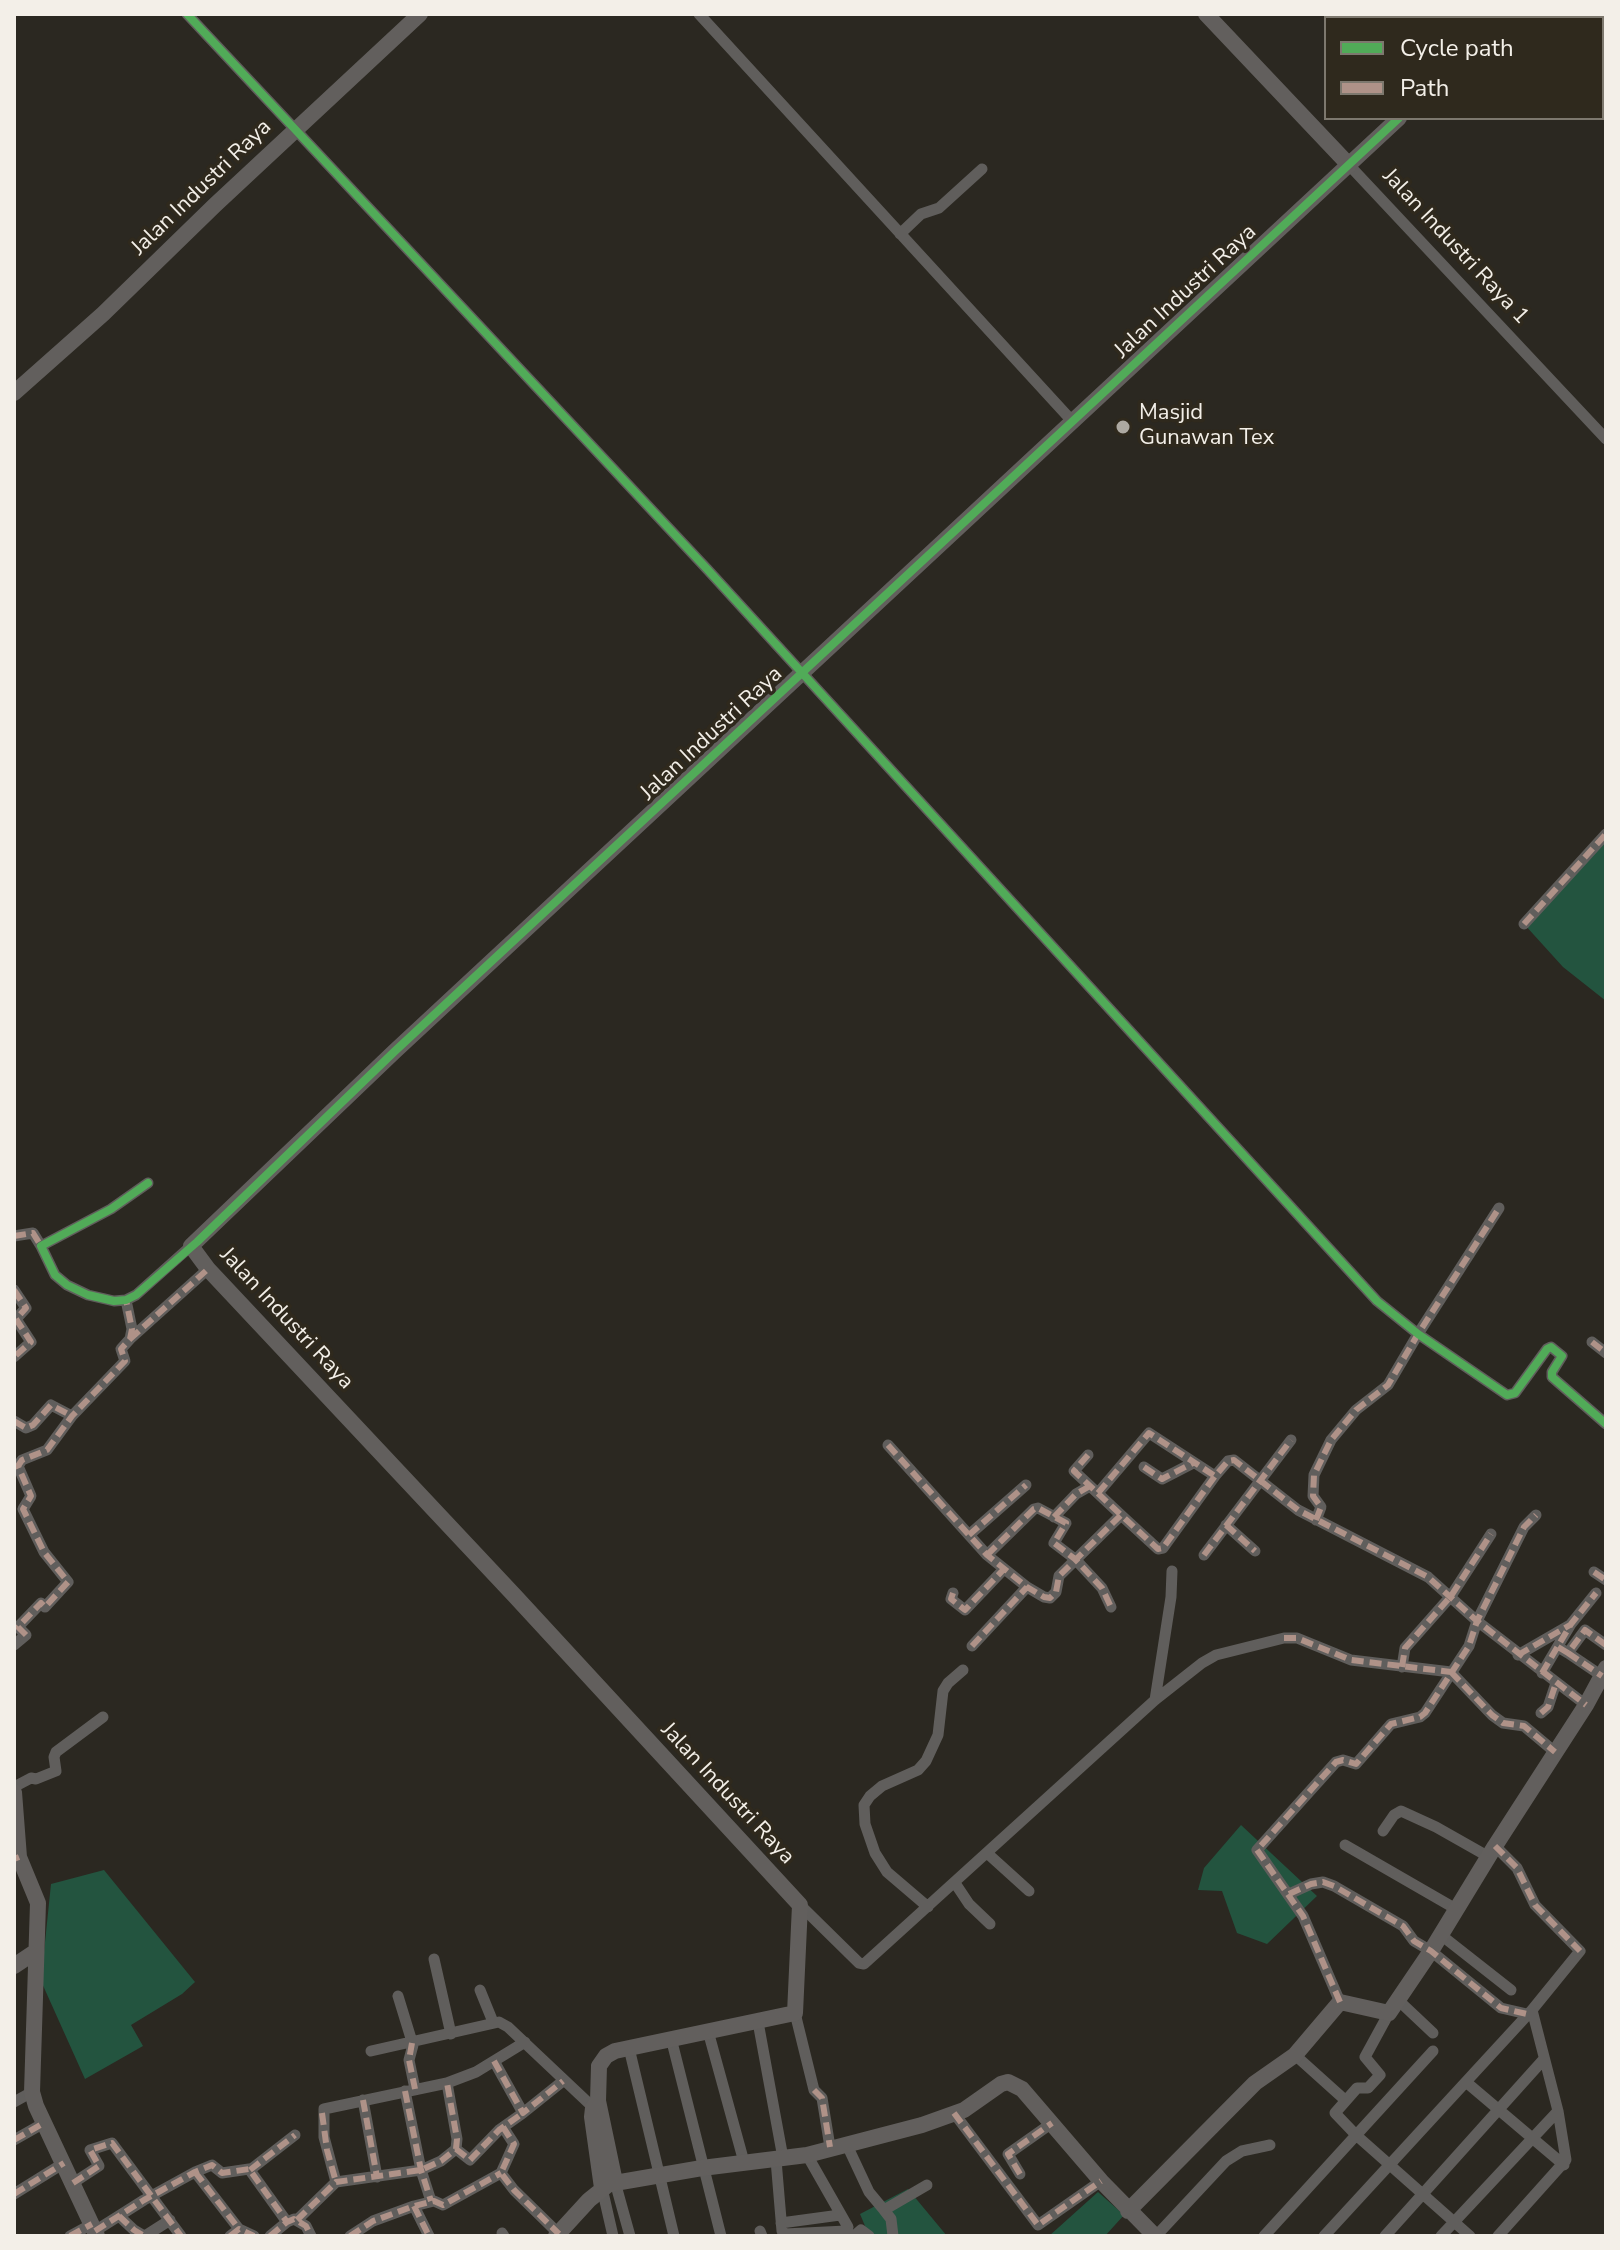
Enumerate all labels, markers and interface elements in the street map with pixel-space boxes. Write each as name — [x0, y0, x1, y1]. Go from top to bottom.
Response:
legend — [1324, 16, 1604, 120]
text: Cycle path — [1400, 32, 1514, 64]
text: Path — [1400, 72, 1449, 104]
street label: Jalan Industri Raya — [127, 115, 277, 261]
street label: Jalan Industri Raya 1 — [1376, 164, 1534, 330]
street label: Jalan Industri Raya — [1110, 220, 1262, 364]
place label: Masjid Gunawan Tex — [1139, 401, 1274, 452]
marker: Masjid Gunawan Tex — [1114, 418, 1132, 436]
street label: Jalan Industri Raya — [636, 662, 788, 806]
street label: Jalan Industri Raya — [214, 1243, 358, 1395]
street label: Jalan Industri Raya — [655, 1718, 799, 1870]

